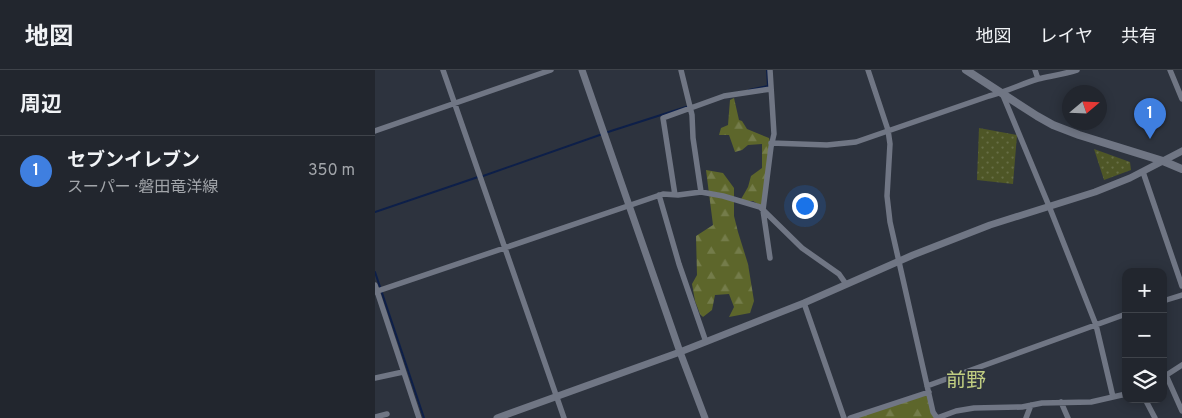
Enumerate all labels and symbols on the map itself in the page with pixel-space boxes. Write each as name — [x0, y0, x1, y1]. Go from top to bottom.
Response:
north arrow — [1062, 85, 1107, 130]
pin: 1 — [1134, 98, 1166, 139]
your location — [792, 193, 818, 219]
district label: 前野 — [946, 369, 986, 395]

